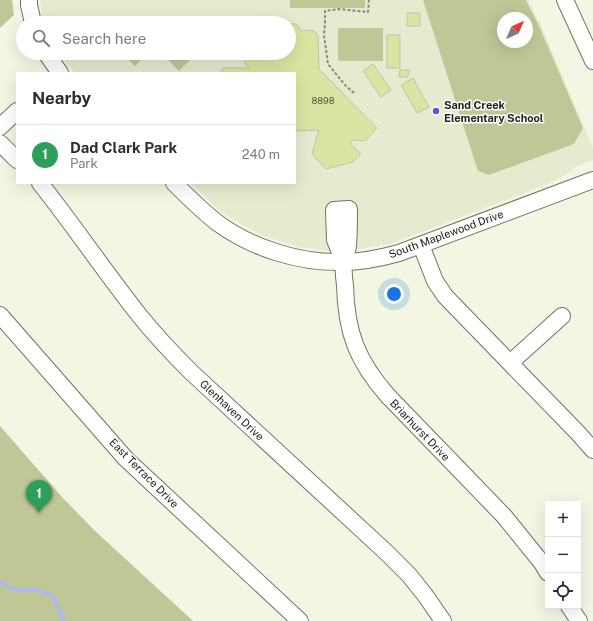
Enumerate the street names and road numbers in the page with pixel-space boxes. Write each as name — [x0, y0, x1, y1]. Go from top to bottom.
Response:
street label: South Maplewood Drive — [387, 208, 505, 260]
street label: Glenhaven Drive — [198, 377, 266, 443]
street label: Briarhurst Drive — [388, 397, 452, 463]
street label: East Terrace Drive — [107, 436, 181, 510]

